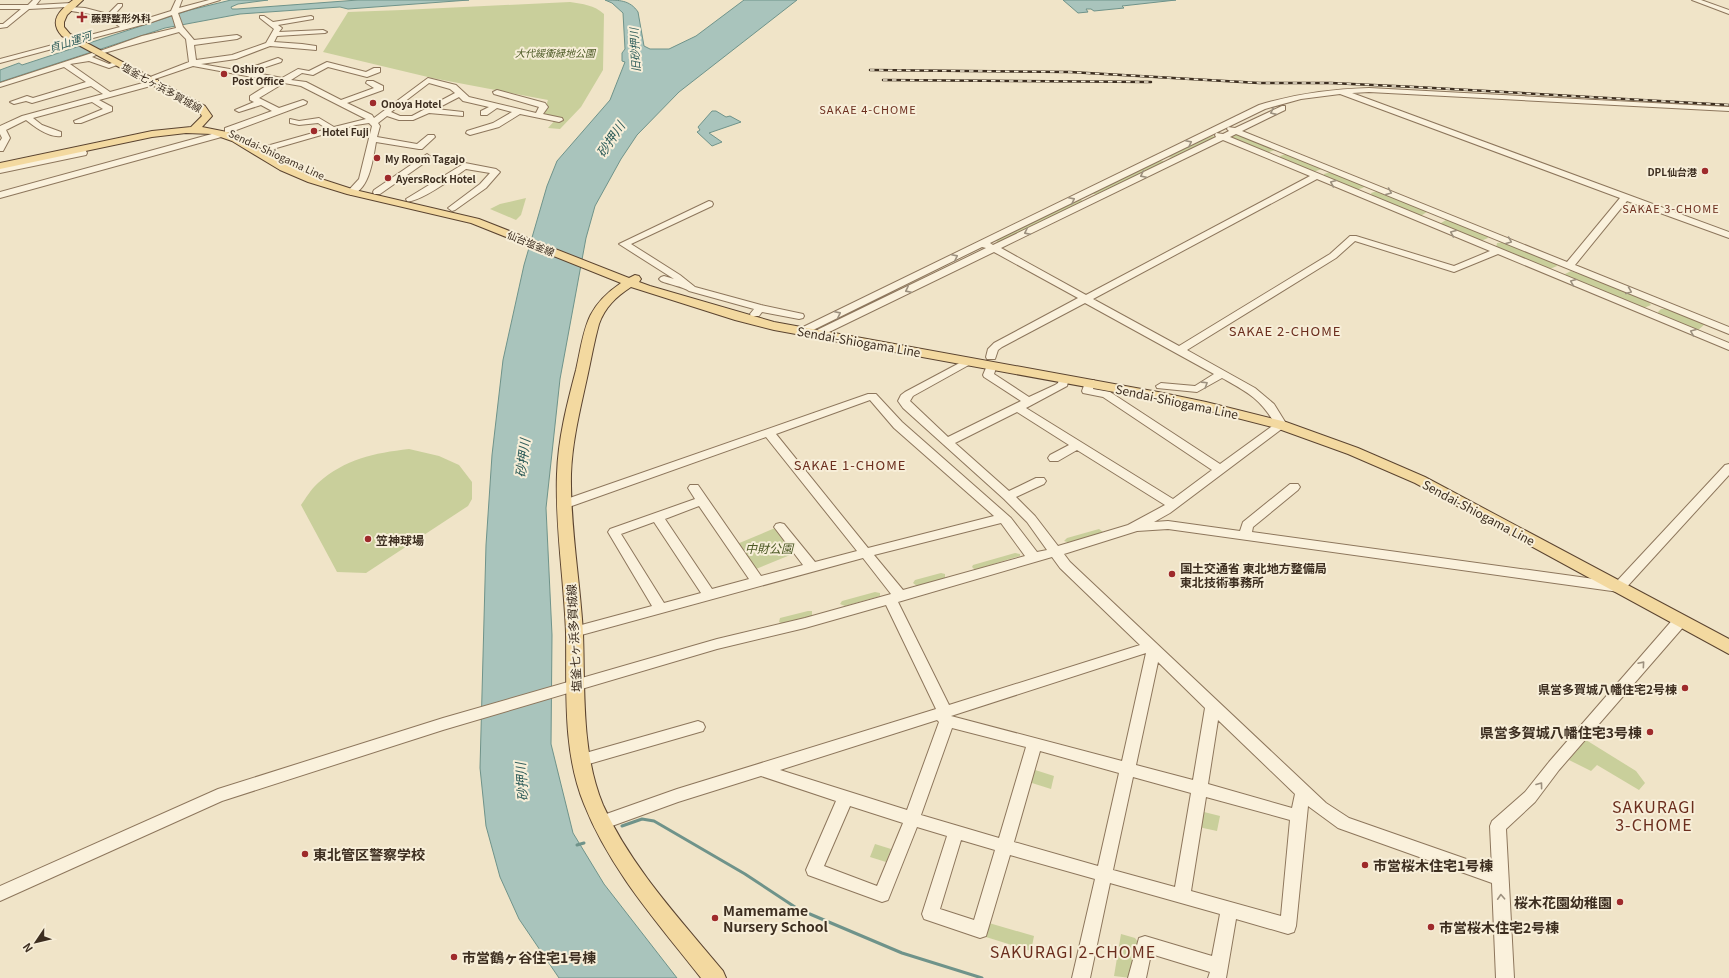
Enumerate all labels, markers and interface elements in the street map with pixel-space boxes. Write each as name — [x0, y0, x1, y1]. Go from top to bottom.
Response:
place label: 藤野整形外科 — [91, 10, 151, 25]
marker: 藤野整形外科 — [76, 11, 88, 23]
water label: 貞山運河 — [47, 26, 95, 55]
water label: 旧砂押川 — [625, 27, 643, 72]
park label: 大代緩衝緑地公園 — [515, 45, 597, 60]
street label: 塩釜七ヶ浜多賀城線 — [119, 59, 205, 115]
place label: Oshiro Post Office — [232, 61, 285, 88]
marker: Oshiro Post Office — [219, 69, 229, 79]
place label: Onoya Hotel — [381, 96, 441, 111]
marker: Onoya Hotel — [368, 98, 378, 108]
district label: SAKAE 4-CHOME — [819, 101, 917, 117]
one-way arrow — [1269, 107, 1277, 115]
water label: 砂押川 — [591, 116, 630, 160]
place label: Hotel Fuji — [322, 124, 369, 139]
street label: Sendai-Shiogama Line — [227, 125, 328, 183]
marker: Hotel Fuji — [309, 126, 319, 136]
one-way arrow — [1184, 140, 1192, 148]
place label: My Room Tagajo — [385, 151, 465, 166]
marker: My Room Tagajo — [372, 153, 382, 163]
place label: DPL仙台港 — [1647, 164, 1697, 179]
marker: DPL仙台港 — [1700, 166, 1710, 176]
one-way arrow — [1140, 170, 1148, 178]
place label: AyersRock Hotel — [395, 171, 476, 186]
marker: AyersRock Hotel — [383, 173, 393, 183]
one-way arrow — [1329, 179, 1336, 187]
one-way arrow — [1385, 188, 1392, 196]
one-way arrow — [1068, 197, 1075, 205]
district label: SAKAE 3-CHOME — [1622, 200, 1720, 216]
street label: 仙台塩釜線 — [505, 227, 557, 259]
one-way arrow — [1023, 227, 1031, 235]
one-way arrow — [1449, 229, 1456, 237]
one-way arrow — [1506, 237, 1513, 245]
one-way arrow — [951, 254, 958, 262]
one-way arrow — [1569, 279, 1576, 287]
one-way arrow — [905, 285, 912, 293]
one-way arrow — [1626, 286, 1633, 294]
one-way arrow — [834, 311, 841, 319]
district label: SAKAE 2-CHOME — [1229, 321, 1341, 340]
street label: Sendai-Shiogama Line — [796, 322, 922, 360]
one-way arrow — [1690, 329, 1697, 337]
street label: Sendai-Shiogama Line — [1114, 380, 1240, 422]
one-way arrow — [1201, 381, 1208, 388]
water label: 砂押川 — [510, 436, 534, 479]
district label: SAKAE 1-CHOME — [794, 455, 906, 474]
street label: Sendai-Shiogama Line — [1420, 475, 1539, 549]
place label: 笠神球場 — [375, 531, 424, 548]
marker: 笠神球場 — [363, 534, 373, 544]
park label: 中財公園 — [745, 539, 795, 556]
place label: 国土交通省 東北地方整備局 東北技術事務所 — [1180, 559, 1327, 590]
marker: 国土交通省 東北地方整備局 東北技術事務所 — [1167, 569, 1177, 579]
street label: 塩釜七ヶ浜多賀城線 — [562, 584, 584, 692]
one-way arrow — [1638, 662, 1645, 669]
place label: 県営多賀城八幡住宅2号棟 — [1538, 680, 1677, 697]
marker: 県営多賀城八幡住宅2号棟 — [1680, 683, 1690, 693]
place label: 県営多賀城八幡住宅3号棟 — [1480, 722, 1642, 742]
marker: 県営多賀城八幡住宅3号棟 — [1645, 727, 1655, 737]
water label: 砂押川 — [510, 760, 532, 802]
one-way arrow — [1535, 782, 1542, 789]
district label: SAKURAGI 3-CHOME — [1612, 794, 1696, 836]
place label: 東北管区警察学校 — [313, 844, 425, 864]
marker: 東北管区警察学校 — [300, 849, 310, 859]
place label: 市営桜木住宅1号棟 — [1373, 855, 1493, 875]
marker: 市営桜木住宅1号棟 — [1360, 860, 1370, 870]
place label: 桜木花園幼稚園 — [1514, 892, 1612, 912]
one-way arrow — [1497, 894, 1506, 900]
marker: 桜木花園幼稚園 — [1615, 897, 1625, 907]
place label: Mamemame Nursery School — [723, 900, 828, 936]
marker: Mamemame Nursery School — [710, 913, 720, 923]
place label: 市営桜木住宅2号棟 — [1439, 917, 1559, 937]
north arrow — [16, 922, 56, 962]
marker: 市営桜木住宅2号棟 — [1426, 922, 1436, 932]
district label: SAKURAGI 2-CHOME — [990, 939, 1156, 963]
text: N — [18, 940, 36, 956]
place label: 市営鶴ヶ谷住宅1号棟 — [462, 947, 596, 967]
marker: 市営鶴ヶ谷住宅1号棟 — [449, 952, 459, 962]

